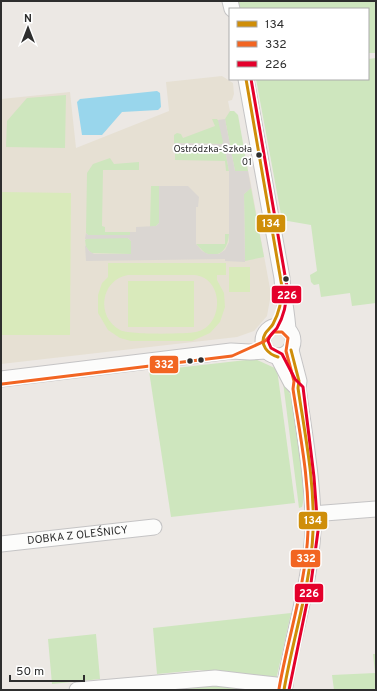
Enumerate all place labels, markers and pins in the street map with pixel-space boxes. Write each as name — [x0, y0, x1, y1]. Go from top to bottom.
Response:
place label: Ostródzka-Szkoła 01 — [173, 143, 252, 169]
marker: Ostródzka-Szkoła 01 — [254, 150, 264, 160]
unlabelled marker — [281, 274, 291, 284]
unlabelled marker — [196, 355, 206, 365]
unlabelled marker — [185, 356, 195, 366]

